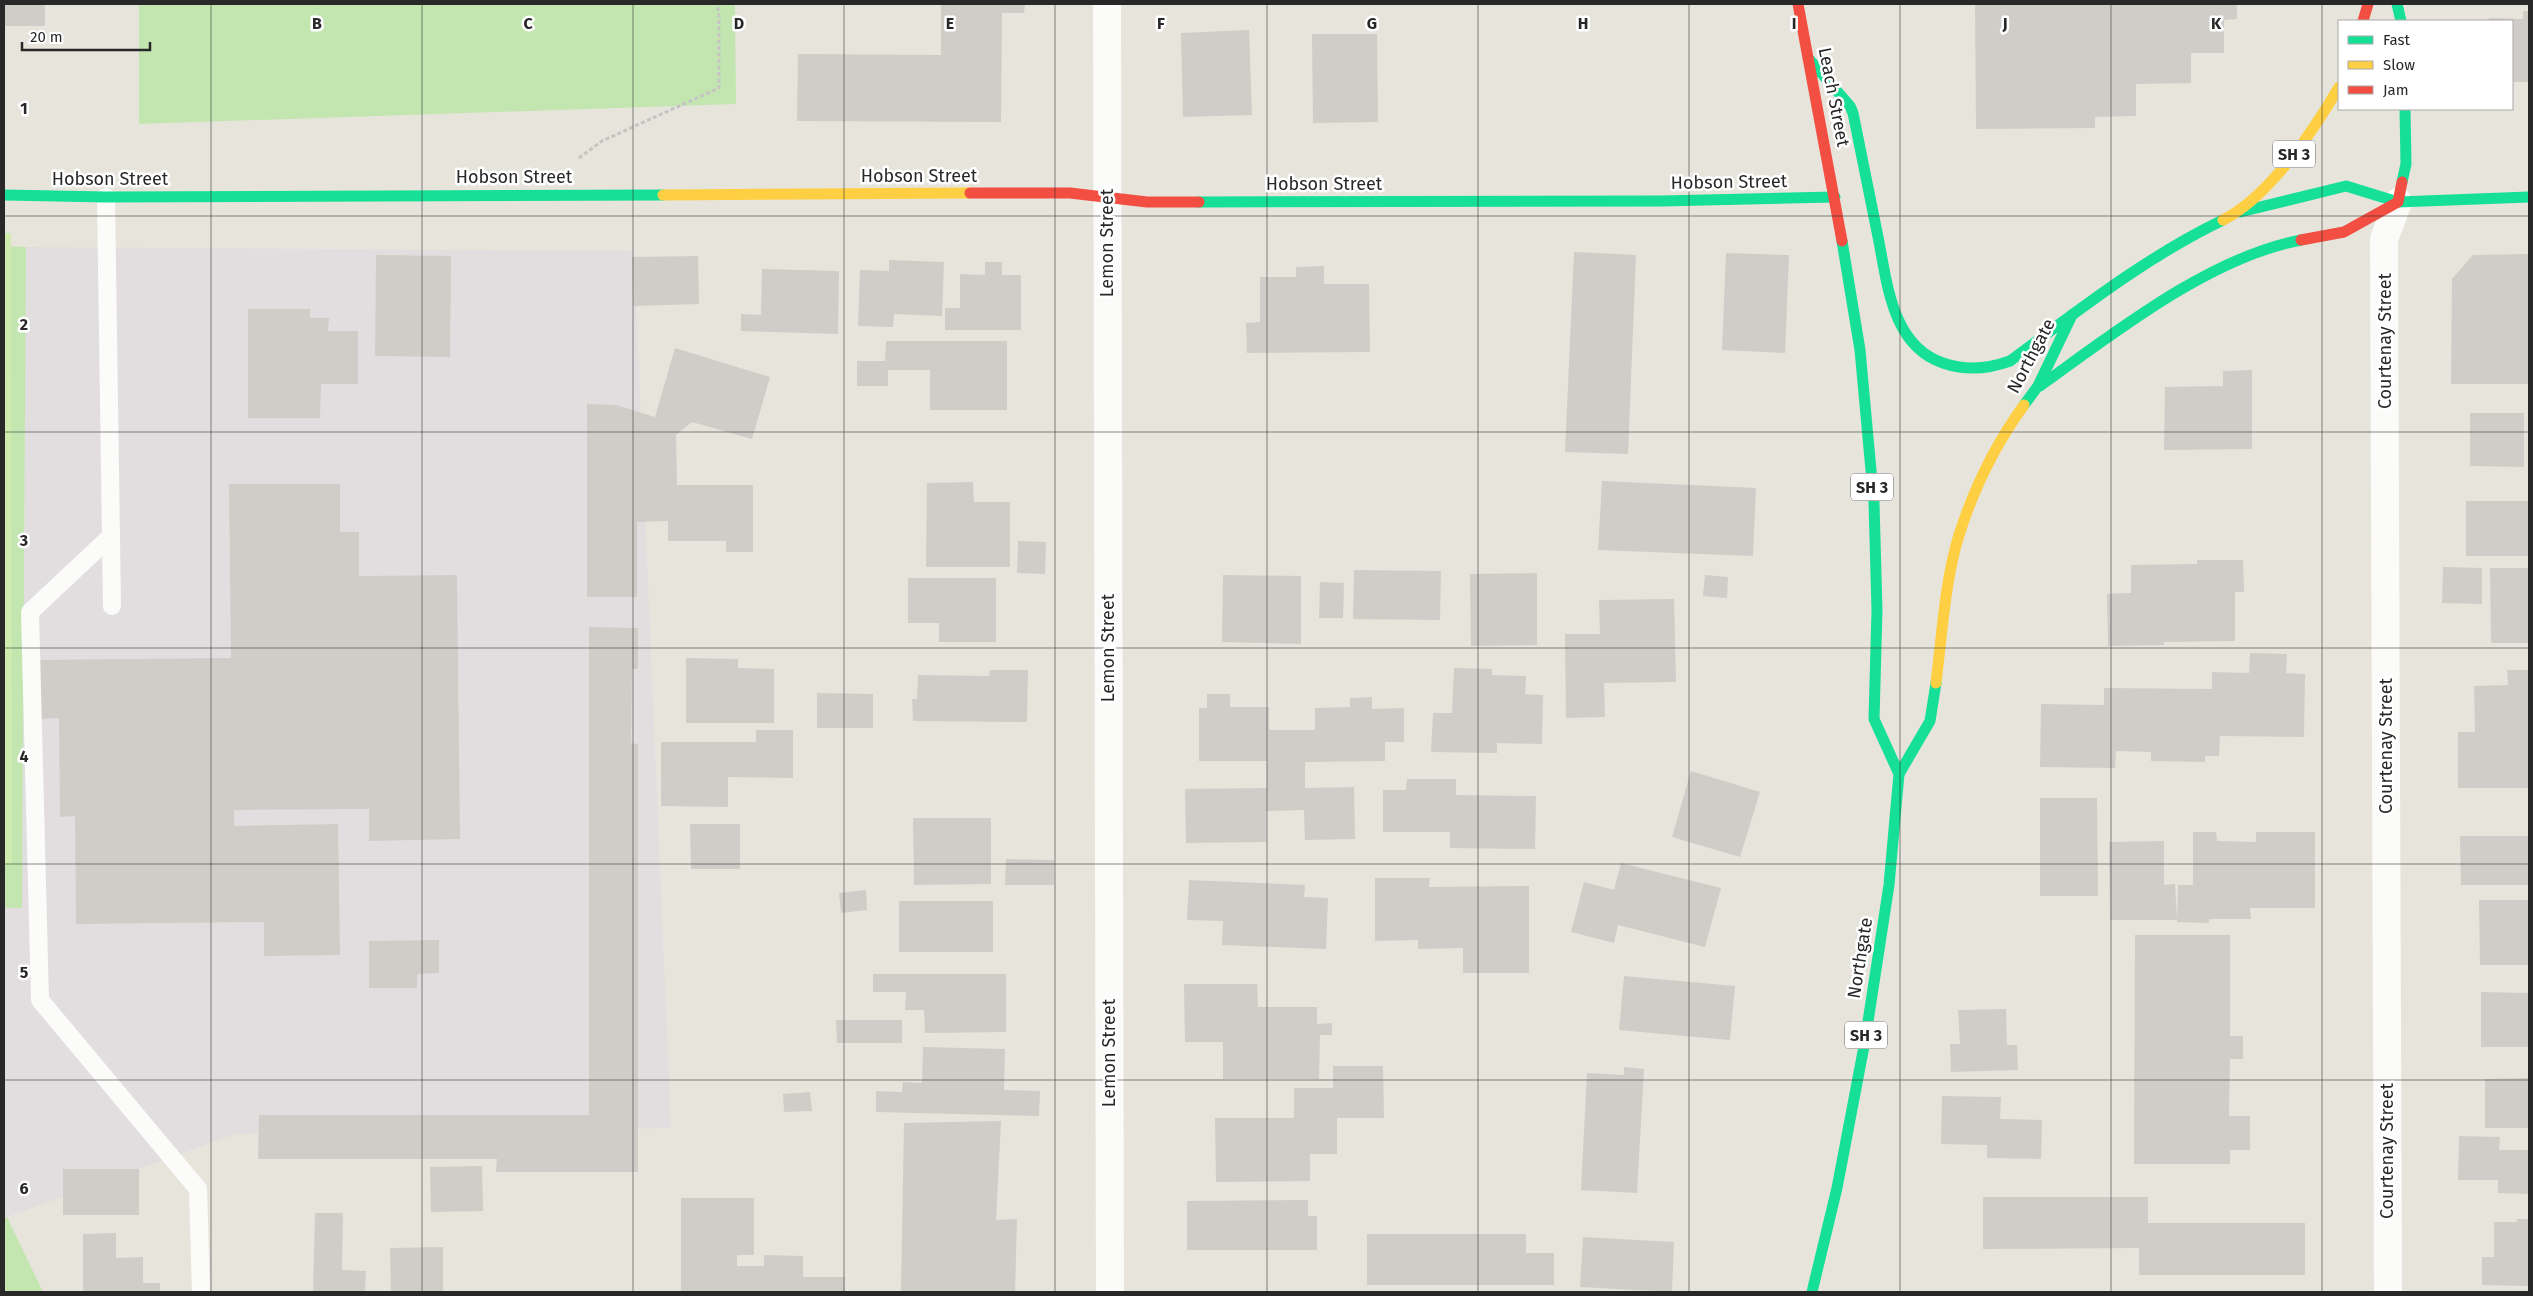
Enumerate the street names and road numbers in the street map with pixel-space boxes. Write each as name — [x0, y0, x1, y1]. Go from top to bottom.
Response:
street label: Leach Street — [1814, 45, 1854, 149]
road number: SH 3 — [2273, 140, 2315, 168]
street label: Hobson Street — [861, 165, 978, 187]
street label: Hobson Street — [456, 166, 573, 188]
street label: Hobson Street — [52, 168, 169, 190]
street label: Hobson Street — [1671, 170, 1788, 194]
street label: Hobson Street — [1266, 173, 1383, 195]
street label: Lemon Street — [1096, 188, 1118, 297]
street label: Courtenay Street — [2374, 272, 2396, 409]
street label: Northgate — [2002, 315, 2060, 397]
road number: SH 3 — [1851, 474, 1893, 501]
street label: Lemon Street — [1097, 593, 1119, 702]
street label: Courtenay Street — [2375, 677, 2397, 814]
street label: Northgate — [1843, 916, 1877, 1000]
street label: Lemon Street — [1098, 998, 1120, 1107]
road number: SH 3 — [1845, 1022, 1887, 1048]
street label: Courtenay Street — [2376, 1082, 2398, 1219]

